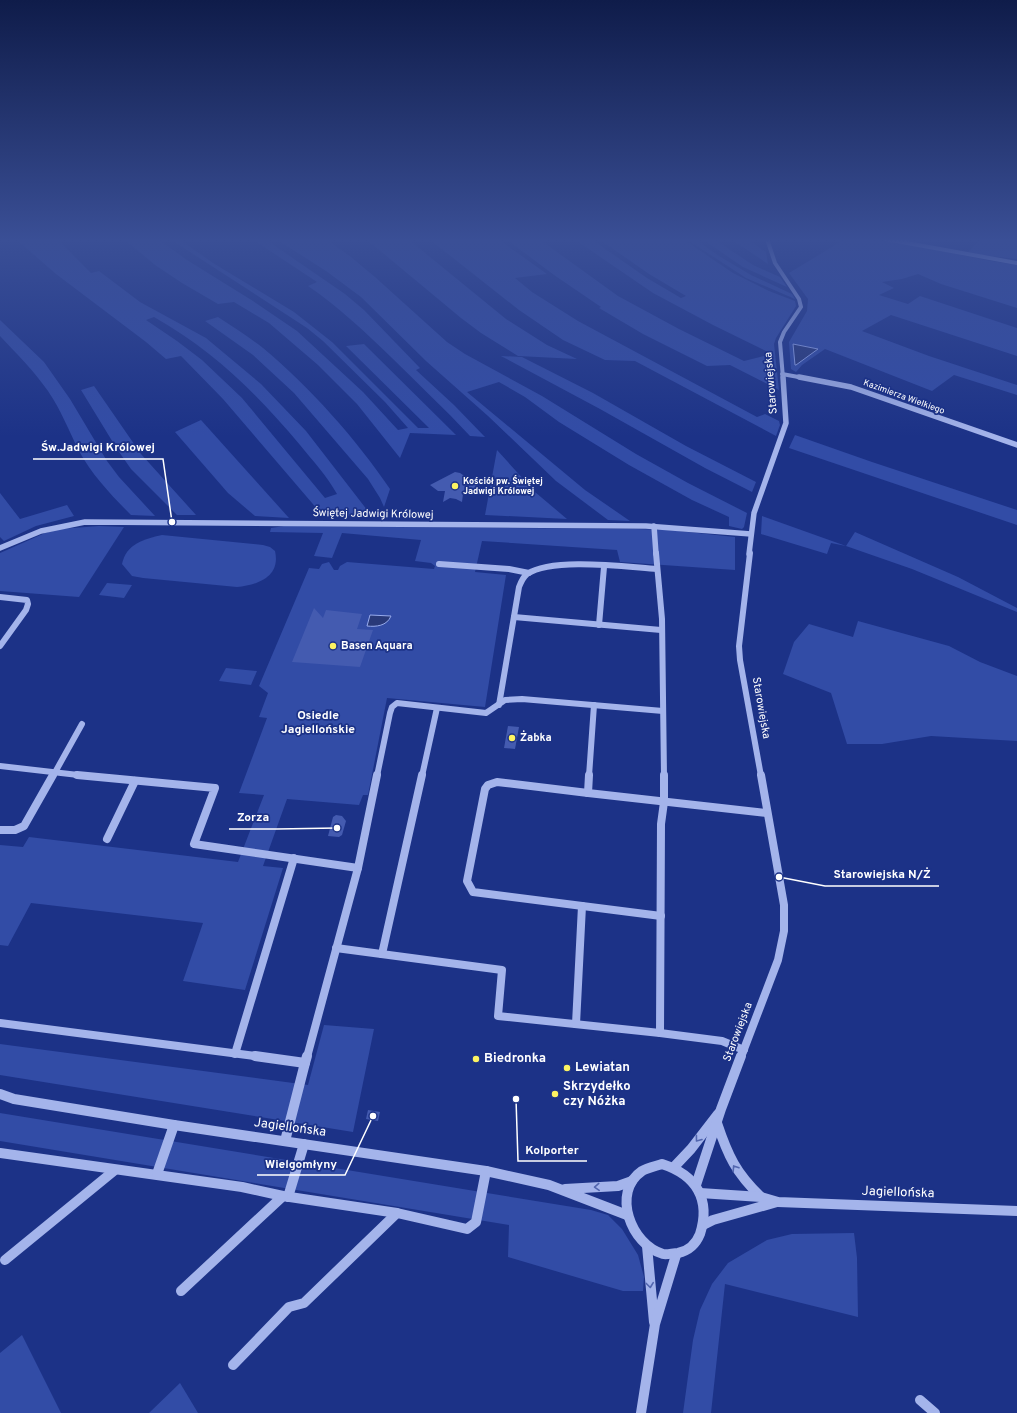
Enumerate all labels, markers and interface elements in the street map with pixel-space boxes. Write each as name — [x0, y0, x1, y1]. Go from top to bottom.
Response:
street label: Starowiejska — [761, 351, 781, 415]
street label: Kazimierza Wielkiego — [862, 377, 946, 417]
callout: Św.Jadwigi Królowej — [33, 435, 163, 459]
text: Św.Jadwigi Królowej — [41, 440, 155, 456]
place label: Kościół pw. Świętej Jadwigi Królowej — [463, 475, 543, 497]
marker: Kościół pw. Świętej Jadwigi Królowej — [450, 481, 460, 491]
street label: Świętej Jadwigi Królowej — [312, 505, 434, 522]
place label: Basen Aquara — [341, 639, 413, 653]
marker: Basen Aquara — [328, 641, 338, 651]
street label: Starowiejska — [749, 676, 773, 740]
district label: Osiedle Jagiellońskie — [281, 708, 355, 738]
place label: Żabka — [520, 730, 552, 745]
marker: Żabka — [507, 733, 517, 743]
callout: Zorza — [229, 805, 277, 829]
text: Zorza — [237, 810, 269, 826]
callout: Starowiejska N/Ż — [825, 862, 939, 886]
text: Starowiejska N/Ż — [833, 867, 931, 883]
street label: Starowiejska — [720, 1000, 756, 1064]
place label: Biedronka — [484, 1051, 546, 1067]
marker: Biedronka — [471, 1054, 481, 1064]
place label: Lewiatan — [575, 1060, 630, 1076]
marker: Lewiatan — [562, 1063, 572, 1073]
place label: Skrzydełko czy Nóżka — [563, 1079, 631, 1110]
marker: Skrzydełko czy Nóżka — [550, 1089, 560, 1099]
street label: Jagiellońska — [253, 1115, 327, 1141]
one-way arrow — [696, 1134, 703, 1141]
callout: Kolporter — [518, 1137, 587, 1161]
text: Kolporter — [525, 1143, 579, 1159]
callout: Wielgomłyny — [257, 1151, 345, 1175]
text: Wielgomłyny — [265, 1157, 337, 1173]
one-way arrow — [733, 1166, 740, 1173]
one-way arrow — [594, 1183, 600, 1191]
street label: Jagiellońska — [861, 1184, 935, 1202]
one-way arrow — [645, 1282, 654, 1288]

